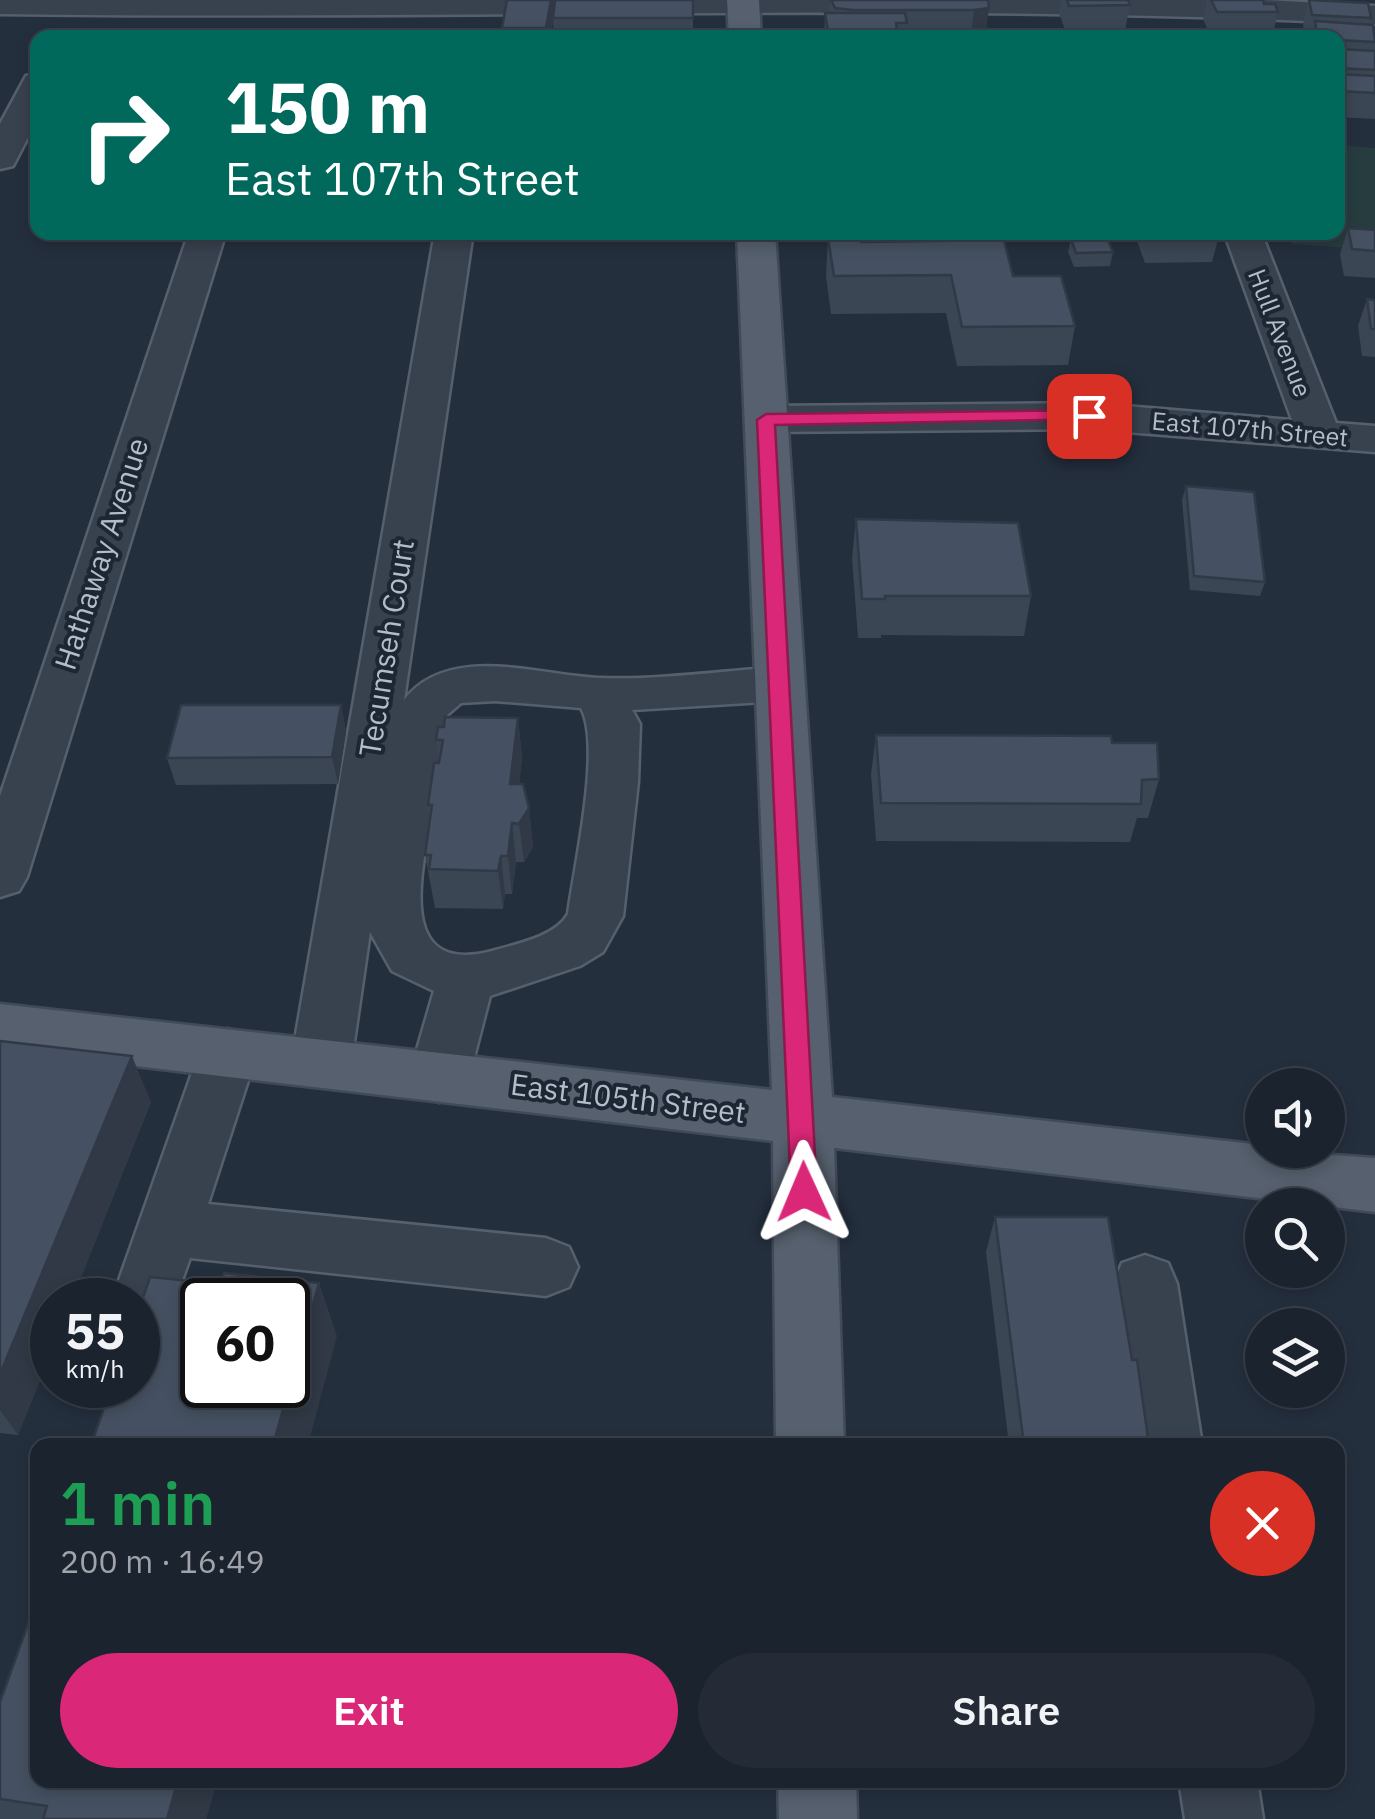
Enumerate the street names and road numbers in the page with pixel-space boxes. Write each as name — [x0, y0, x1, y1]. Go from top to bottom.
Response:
street label: Hull Avenue — [1241, 264, 1320, 402]
street label: East 107th Street — [1150, 403, 1350, 454]
street label: Hathaway Avenue — [45, 433, 156, 674]
street label: Tecumseh Court — [349, 536, 422, 759]
street label: East 105th Street — [508, 1064, 748, 1131]

